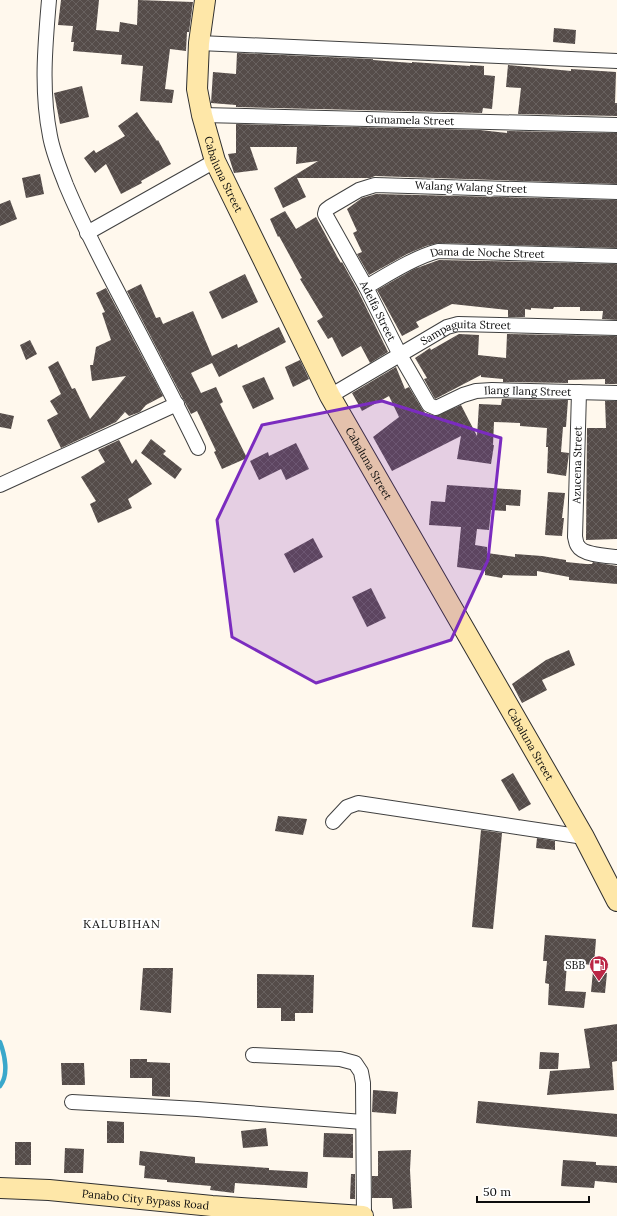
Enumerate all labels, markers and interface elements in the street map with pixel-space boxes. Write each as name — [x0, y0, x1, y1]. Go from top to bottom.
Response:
street label: Gumamela Street — [365, 112, 455, 128]
street label: Cabaluna Street — [201, 135, 246, 215]
street label: Walang Walang Street — [415, 178, 528, 196]
street label: Dama de Noche Street — [428, 244, 546, 261]
street label: Adelfa Street — [356, 277, 399, 344]
street label: Sampaguita Street — [418, 317, 512, 348]
street label: Ilang Ilang Street — [484, 383, 572, 399]
street label: Cabaluna Street — [342, 424, 396, 503]
street label: Azucena Street — [569, 425, 585, 505]
street label: Cabaluna Street — [504, 705, 557, 784]
district label: KALUBIHAN — [83, 916, 161, 931]
fuel station icon: SBB — [588, 954, 610, 982]
place label: SBB — [565, 958, 585, 972]
scale bar — [477, 1178, 589, 1204]
text: 50 m — [483, 1184, 511, 1199]
street label: Panabo City Bypass Road — [81, 1186, 210, 1213]

